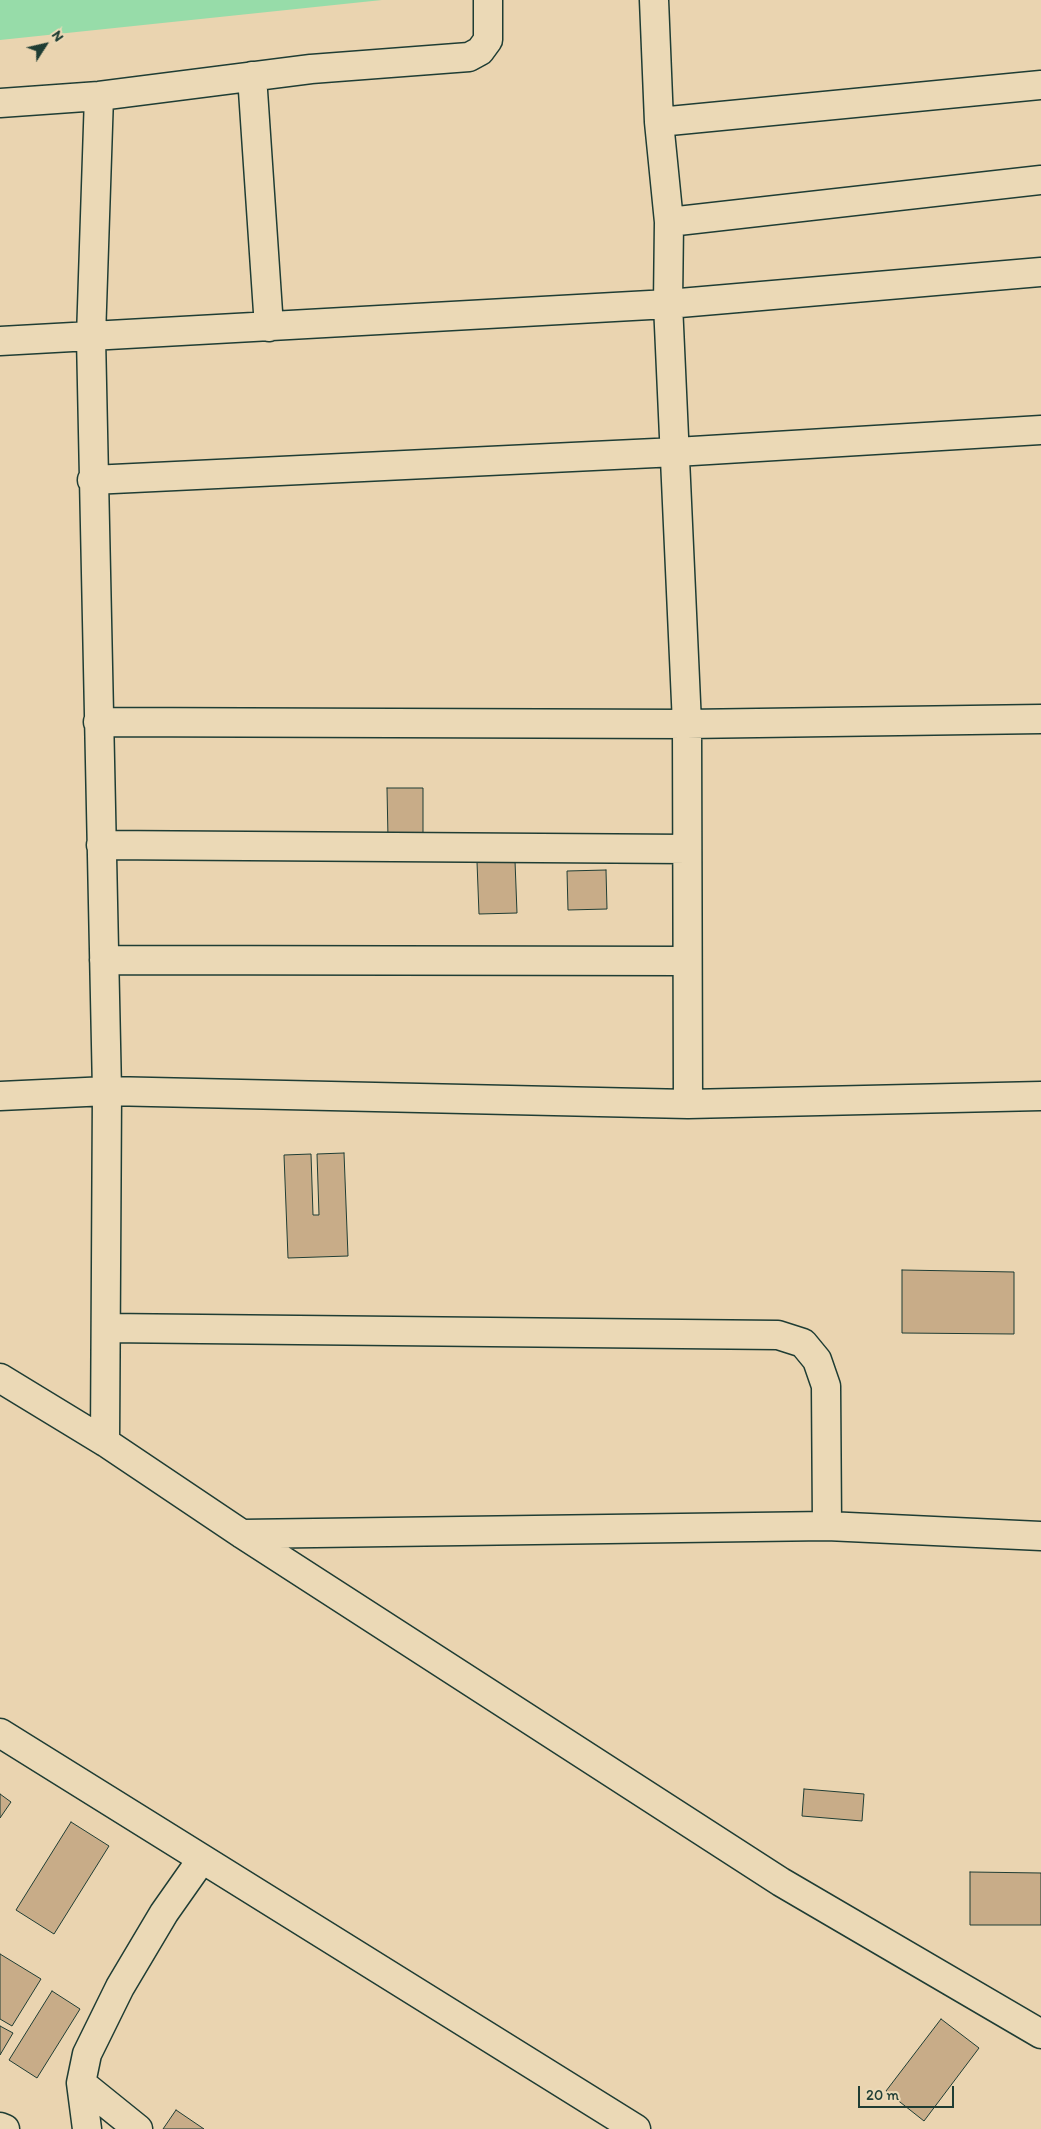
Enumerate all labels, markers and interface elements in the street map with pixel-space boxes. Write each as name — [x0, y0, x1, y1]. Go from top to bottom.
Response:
north arrow — [20, 20, 70, 70]
text: N — [48, 27, 67, 45]
scale bar — [861, 2076, 957, 2108]
text: 20 m — [866, 2086, 899, 2104]

